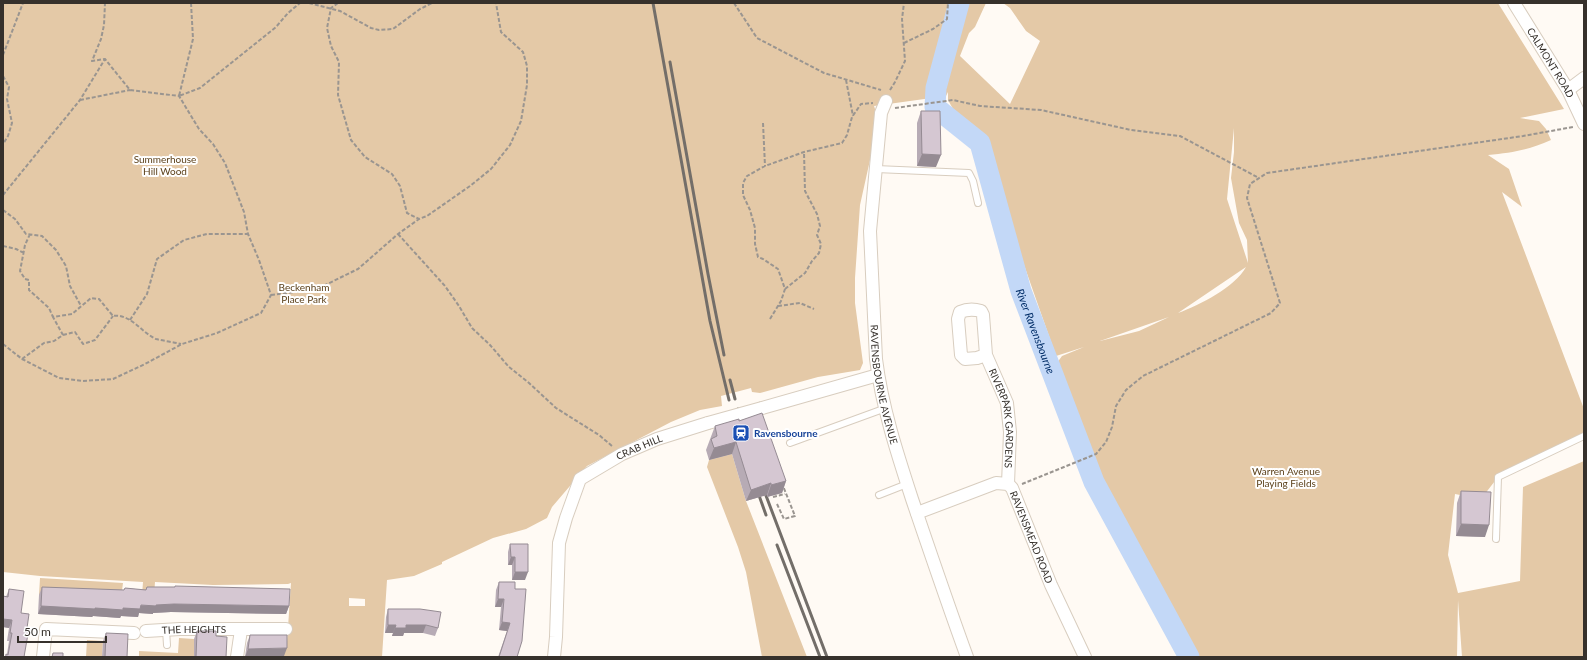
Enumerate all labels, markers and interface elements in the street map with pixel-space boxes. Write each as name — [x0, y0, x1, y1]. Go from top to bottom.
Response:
street label: CALMONT ROAD — [1525, 25, 1577, 100]
park label: Summerhouse Hill Wood — [134, 153, 196, 177]
park label: Beckenham Place Park — [279, 281, 329, 305]
water label: River Ravensbourne — [1014, 286, 1058, 375]
street label: RAVENSBOURNE AVENUE — [868, 324, 900, 446]
street label: RIVERPARK GARDENS — [987, 366, 1016, 468]
station icon: Ravensbourne — [731, 423, 751, 443]
place label: Ravensbourne — [754, 427, 818, 439]
street label: CRAB HILL — [614, 432, 664, 462]
park label: Warren Avenue Playing Fields — [1252, 465, 1320, 489]
street label: RAVENSMEAD ROAD — [1008, 489, 1056, 585]
scale bar — [18, 618, 106, 644]
street label: THE HEIGHTS — [161, 623, 226, 636]
text: 50 m — [24, 624, 51, 639]

